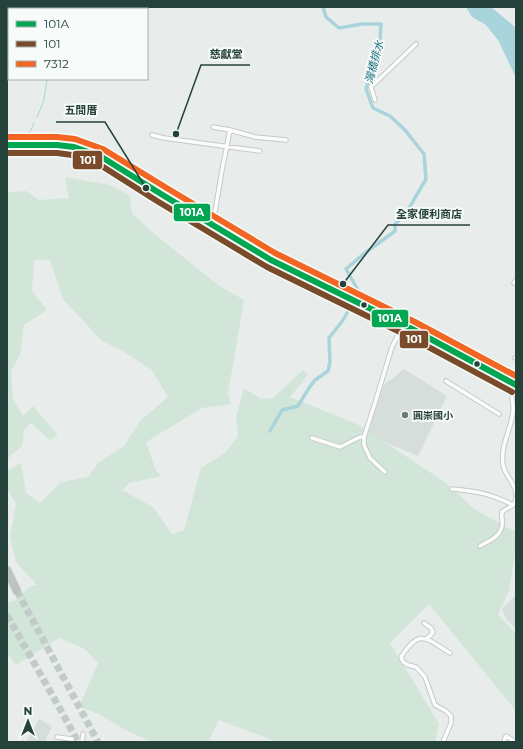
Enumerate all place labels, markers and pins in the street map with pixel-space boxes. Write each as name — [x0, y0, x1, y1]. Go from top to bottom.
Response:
callout: 慈獻堂 — [201, 42, 250, 65]
callout: 五間厝 — [56, 99, 105, 122]
callout: 全家便利商店 — [388, 202, 470, 225]
unlabelled marker — [359, 300, 369, 310]
unlabelled marker — [472, 359, 482, 369]
place label: 圓崇國小 — [413, 409, 454, 422]
marker: 圓崇國小 — [400, 410, 410, 420]

